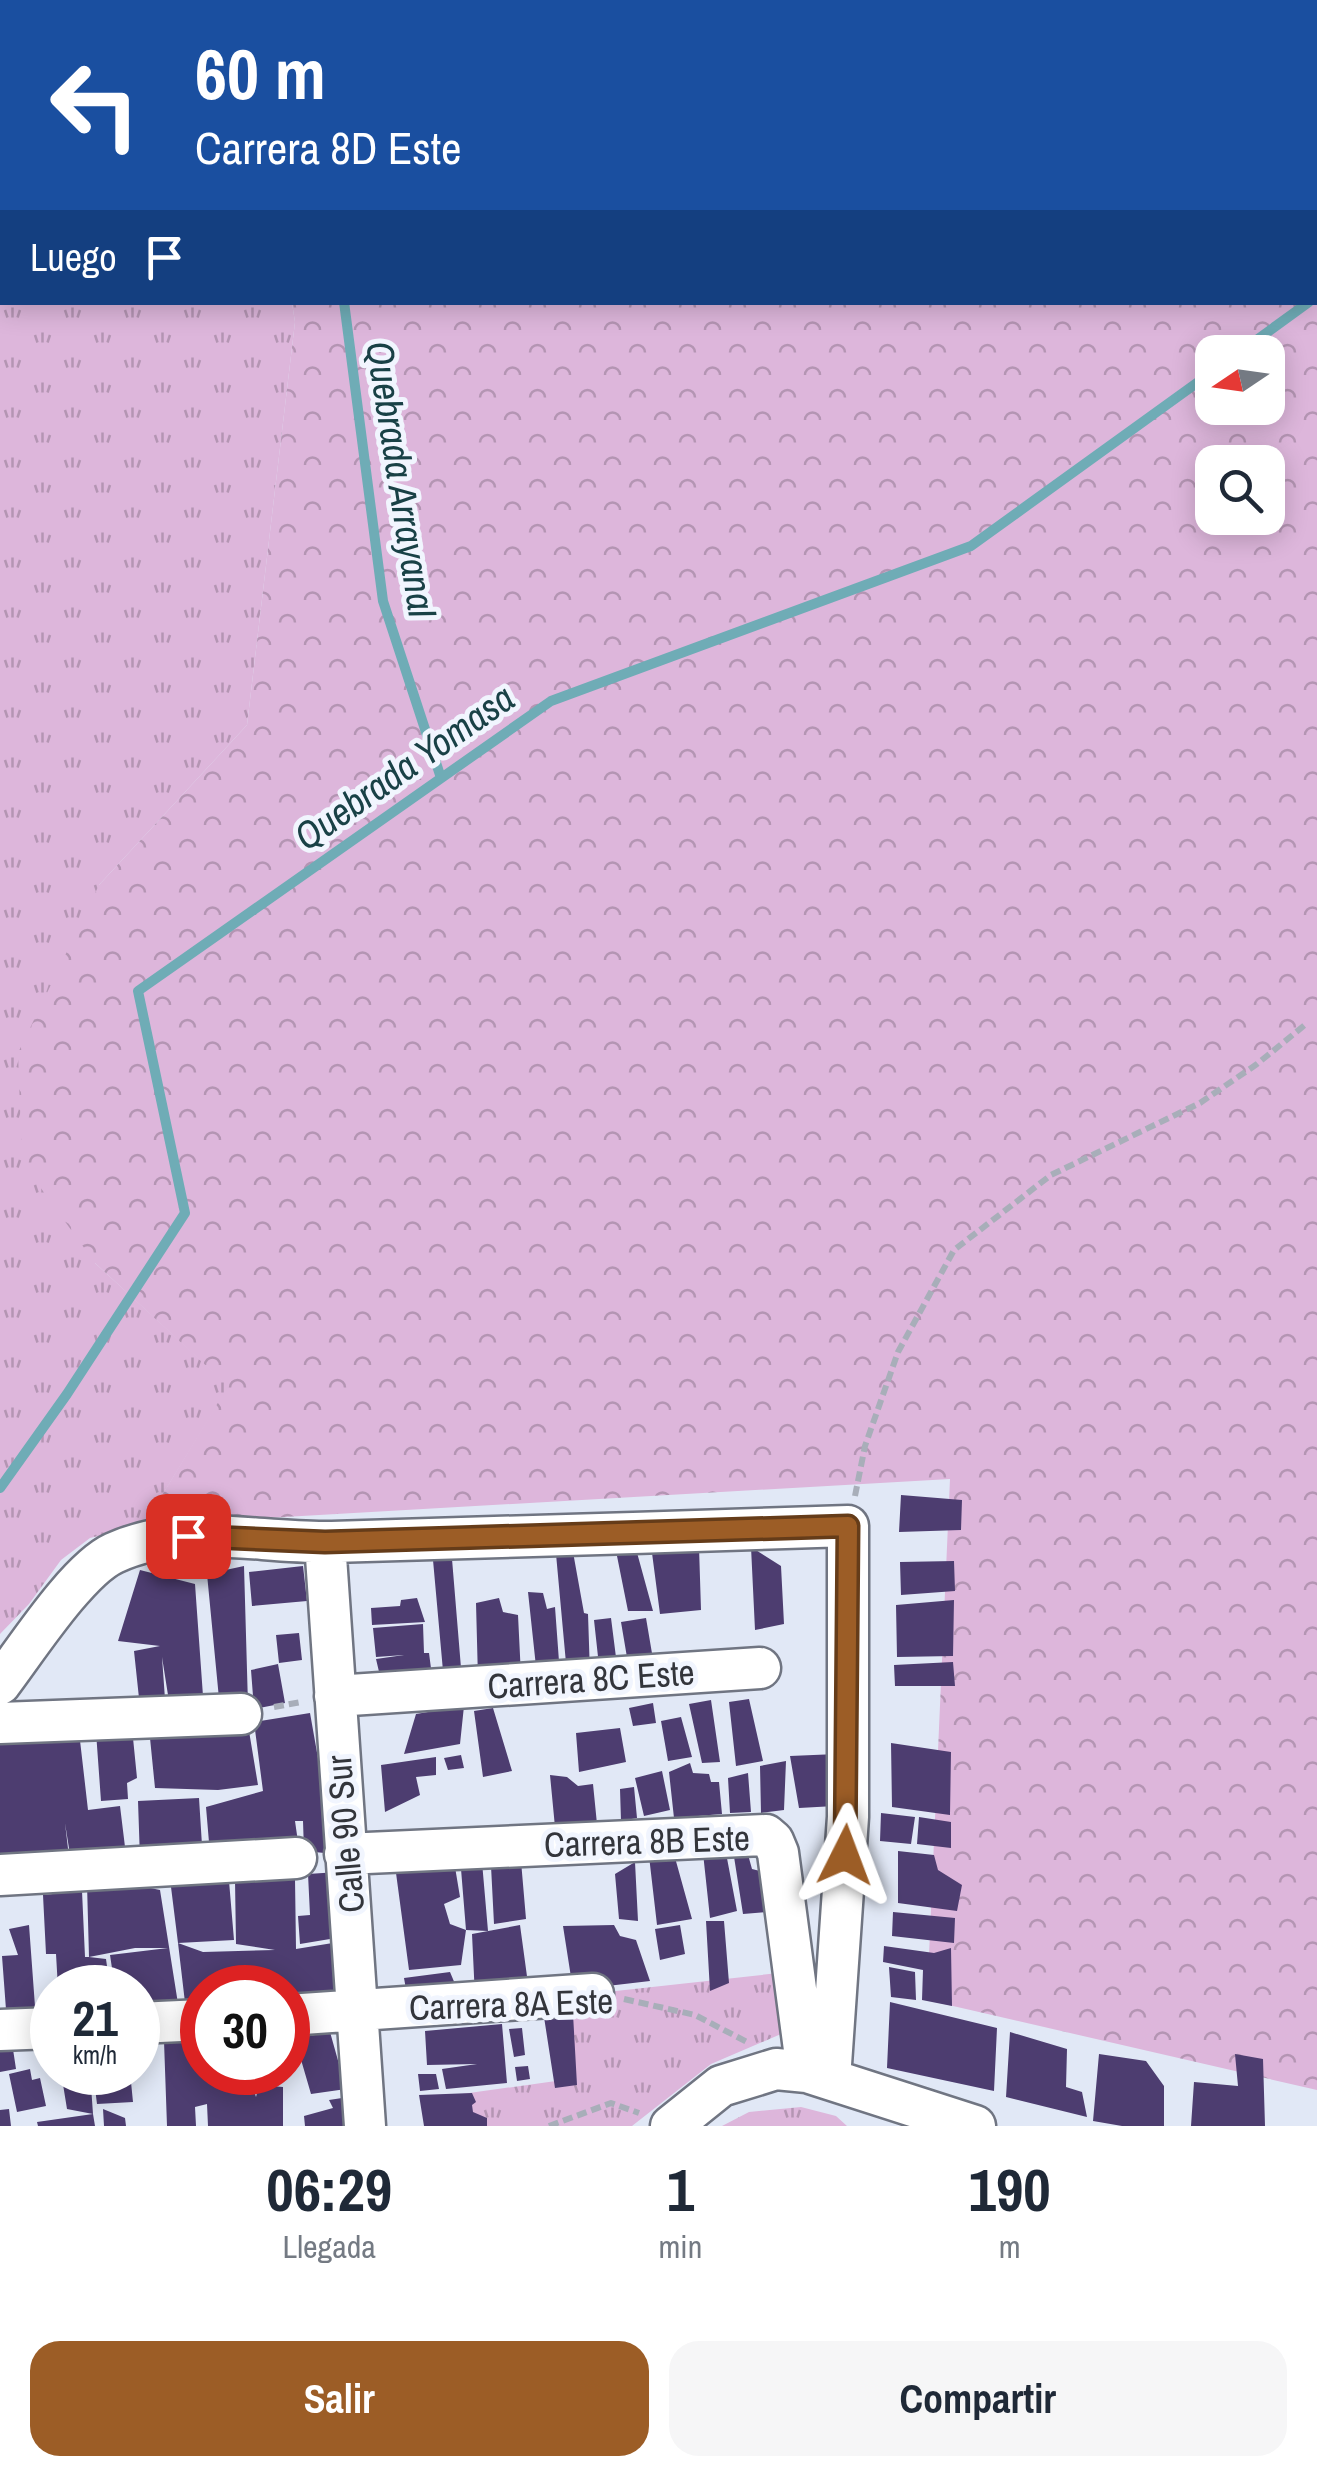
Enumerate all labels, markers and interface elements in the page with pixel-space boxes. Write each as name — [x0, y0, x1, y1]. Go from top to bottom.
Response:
text: 60 m — [195, 27, 326, 121]
icon: left — [30, 40, 160, 170]
text: Carrera 8D Este — [195, 117, 462, 178]
icon: arrive — [137, 230, 192, 285]
text: Luego — [30, 232, 117, 283]
north arrow — [1195, 335, 1285, 425]
map controls — [1195, 335, 1285, 535]
water label: Quebrada Arrayanal — [354, 337, 448, 622]
button: search — [1195, 445, 1285, 535]
water label: Quebrada Yomasa — [284, 672, 524, 862]
pin — [146, 1494, 231, 1579]
icon: arrive — [161, 1509, 216, 1564]
street label: Carrera 8C Este — [486, 1648, 696, 1710]
street label: Calle 90 Sur — [315, 1753, 375, 1915]
position arrow — [793, 1803, 897, 1907]
street label: Carrera 8B Este — [543, 1814, 751, 1868]
speed limit sign: 30 — [180, 1965, 310, 2095]
street label: Carrera 8A Este — [408, 1977, 614, 2031]
text: 21 — [72, 1984, 118, 2052]
text: km/h — [73, 2038, 117, 2072]
text: 06:29 — [266, 2149, 392, 2230]
text: 1 — [667, 2149, 694, 2230]
text: 190 — [969, 2149, 1051, 2230]
text: Llegada — [283, 2225, 376, 2268]
text: min — [658, 2225, 702, 2268]
text: m — [999, 2225, 1021, 2268]
button: Salir — [30, 2341, 649, 2456]
button: Compartir — [669, 2341, 1287, 2456]

